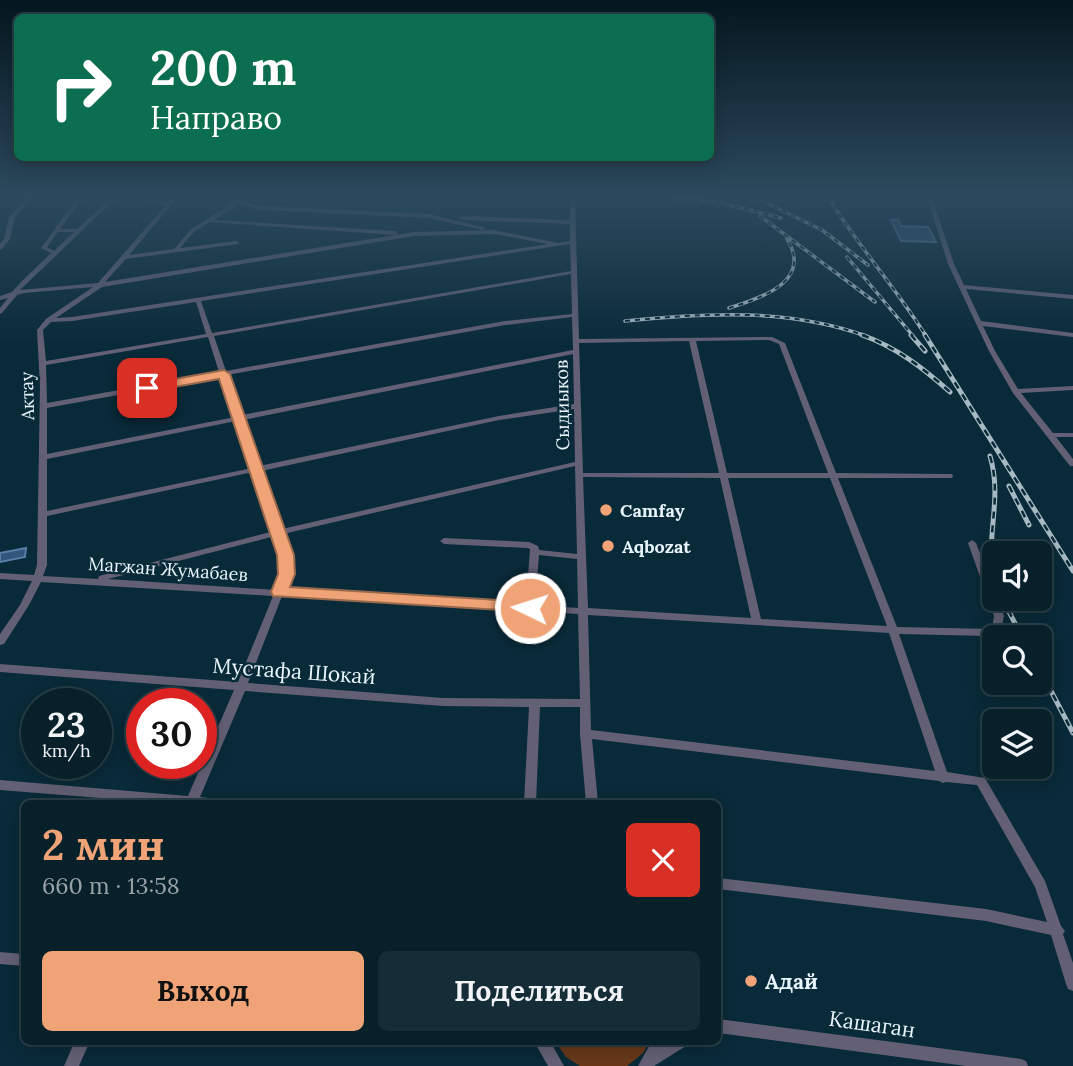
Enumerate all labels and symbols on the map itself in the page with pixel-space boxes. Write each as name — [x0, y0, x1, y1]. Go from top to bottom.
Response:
pin — [117, 358, 177, 418]
street label: Сыдиыков — [550, 359, 574, 451]
street label: Актау — [15, 371, 39, 422]
place label: Camfay — [620, 499, 685, 522]
marker: Camfay — [598, 502, 614, 518]
place label: Aqbozat — [622, 535, 691, 558]
marker: Aqbozat — [600, 538, 616, 554]
street label: Магжан Жумабаев — [87, 552, 249, 586]
position arrow — [493, 571, 567, 645]
street label: Мустафа Шокай — [212, 652, 376, 690]
speed limit sign: 30 — [126, 688, 217, 779]
place label: Адай — [765, 968, 818, 995]
marker: Адай — [743, 973, 759, 989]
street label: Кашаган — [827, 1005, 917, 1043]

